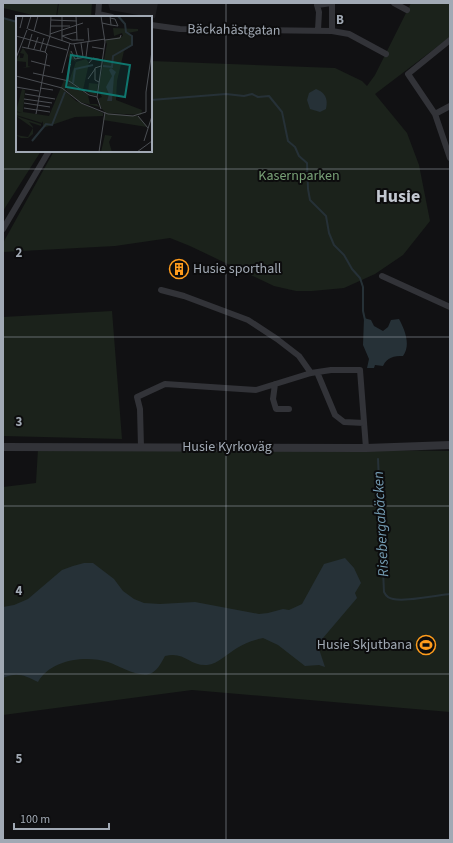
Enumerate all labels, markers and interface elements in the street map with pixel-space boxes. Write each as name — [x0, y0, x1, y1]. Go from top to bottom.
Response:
text: B — [336, 11, 344, 29]
inset map — [16, 16, 152, 152]
street label: Bäckahästgatan — [187, 19, 281, 41]
park label: Kasernparken — [258, 166, 340, 186]
district label: Husie — [376, 184, 420, 209]
text: 2 — [16, 244, 23, 262]
building icon: Husie sporthall — [168, 258, 190, 280]
place label: Husie sporthall — [193, 259, 282, 279]
text: 3 — [16, 413, 23, 431]
street label: Husie Kyrkoväg — [182, 437, 272, 457]
water label: Risebergabäcken — [368, 470, 394, 577]
text: 4 — [16, 582, 23, 600]
sports icon: Husie Skjutbana — [415, 634, 437, 656]
place label: Husie Skjutbana — [317, 635, 412, 655]
text: 5 — [16, 750, 23, 768]
scale bar — [14, 805, 109, 831]
text: 100 m — [20, 811, 50, 828]

